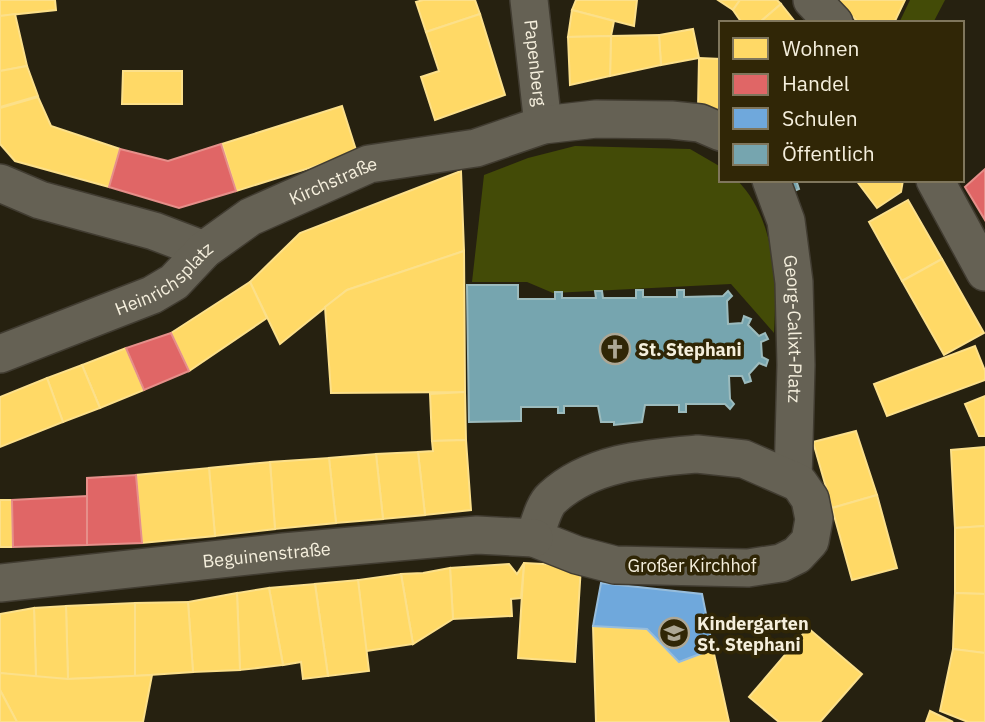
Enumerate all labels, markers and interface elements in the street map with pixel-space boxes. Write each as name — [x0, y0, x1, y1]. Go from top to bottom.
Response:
street label: Papenberg — [520, 18, 552, 108]
legend — [719, 21, 964, 182]
text: Wohnen — [782, 34, 859, 62]
text: Handel — [782, 69, 850, 97]
text: Schulen — [782, 104, 858, 132]
text: Öffentlich — [782, 139, 875, 167]
street label: Kirchstraße — [285, 151, 379, 210]
street label: Heinrichsplatz — [111, 236, 217, 320]
street label: Georg-Calixt-Platz — [779, 253, 808, 403]
church icon: St. Stephani — [598, 332, 632, 366]
place label: St. Stephani — [638, 338, 742, 361]
street label: Beguinenstraße — [201, 536, 332, 572]
street label: Großer Kirchhof — [628, 554, 757, 577]
place label: Kindergarten St. Stephani — [697, 612, 809, 656]
school or university icon: Kindergarten St. Stephani — [657, 616, 691, 650]

